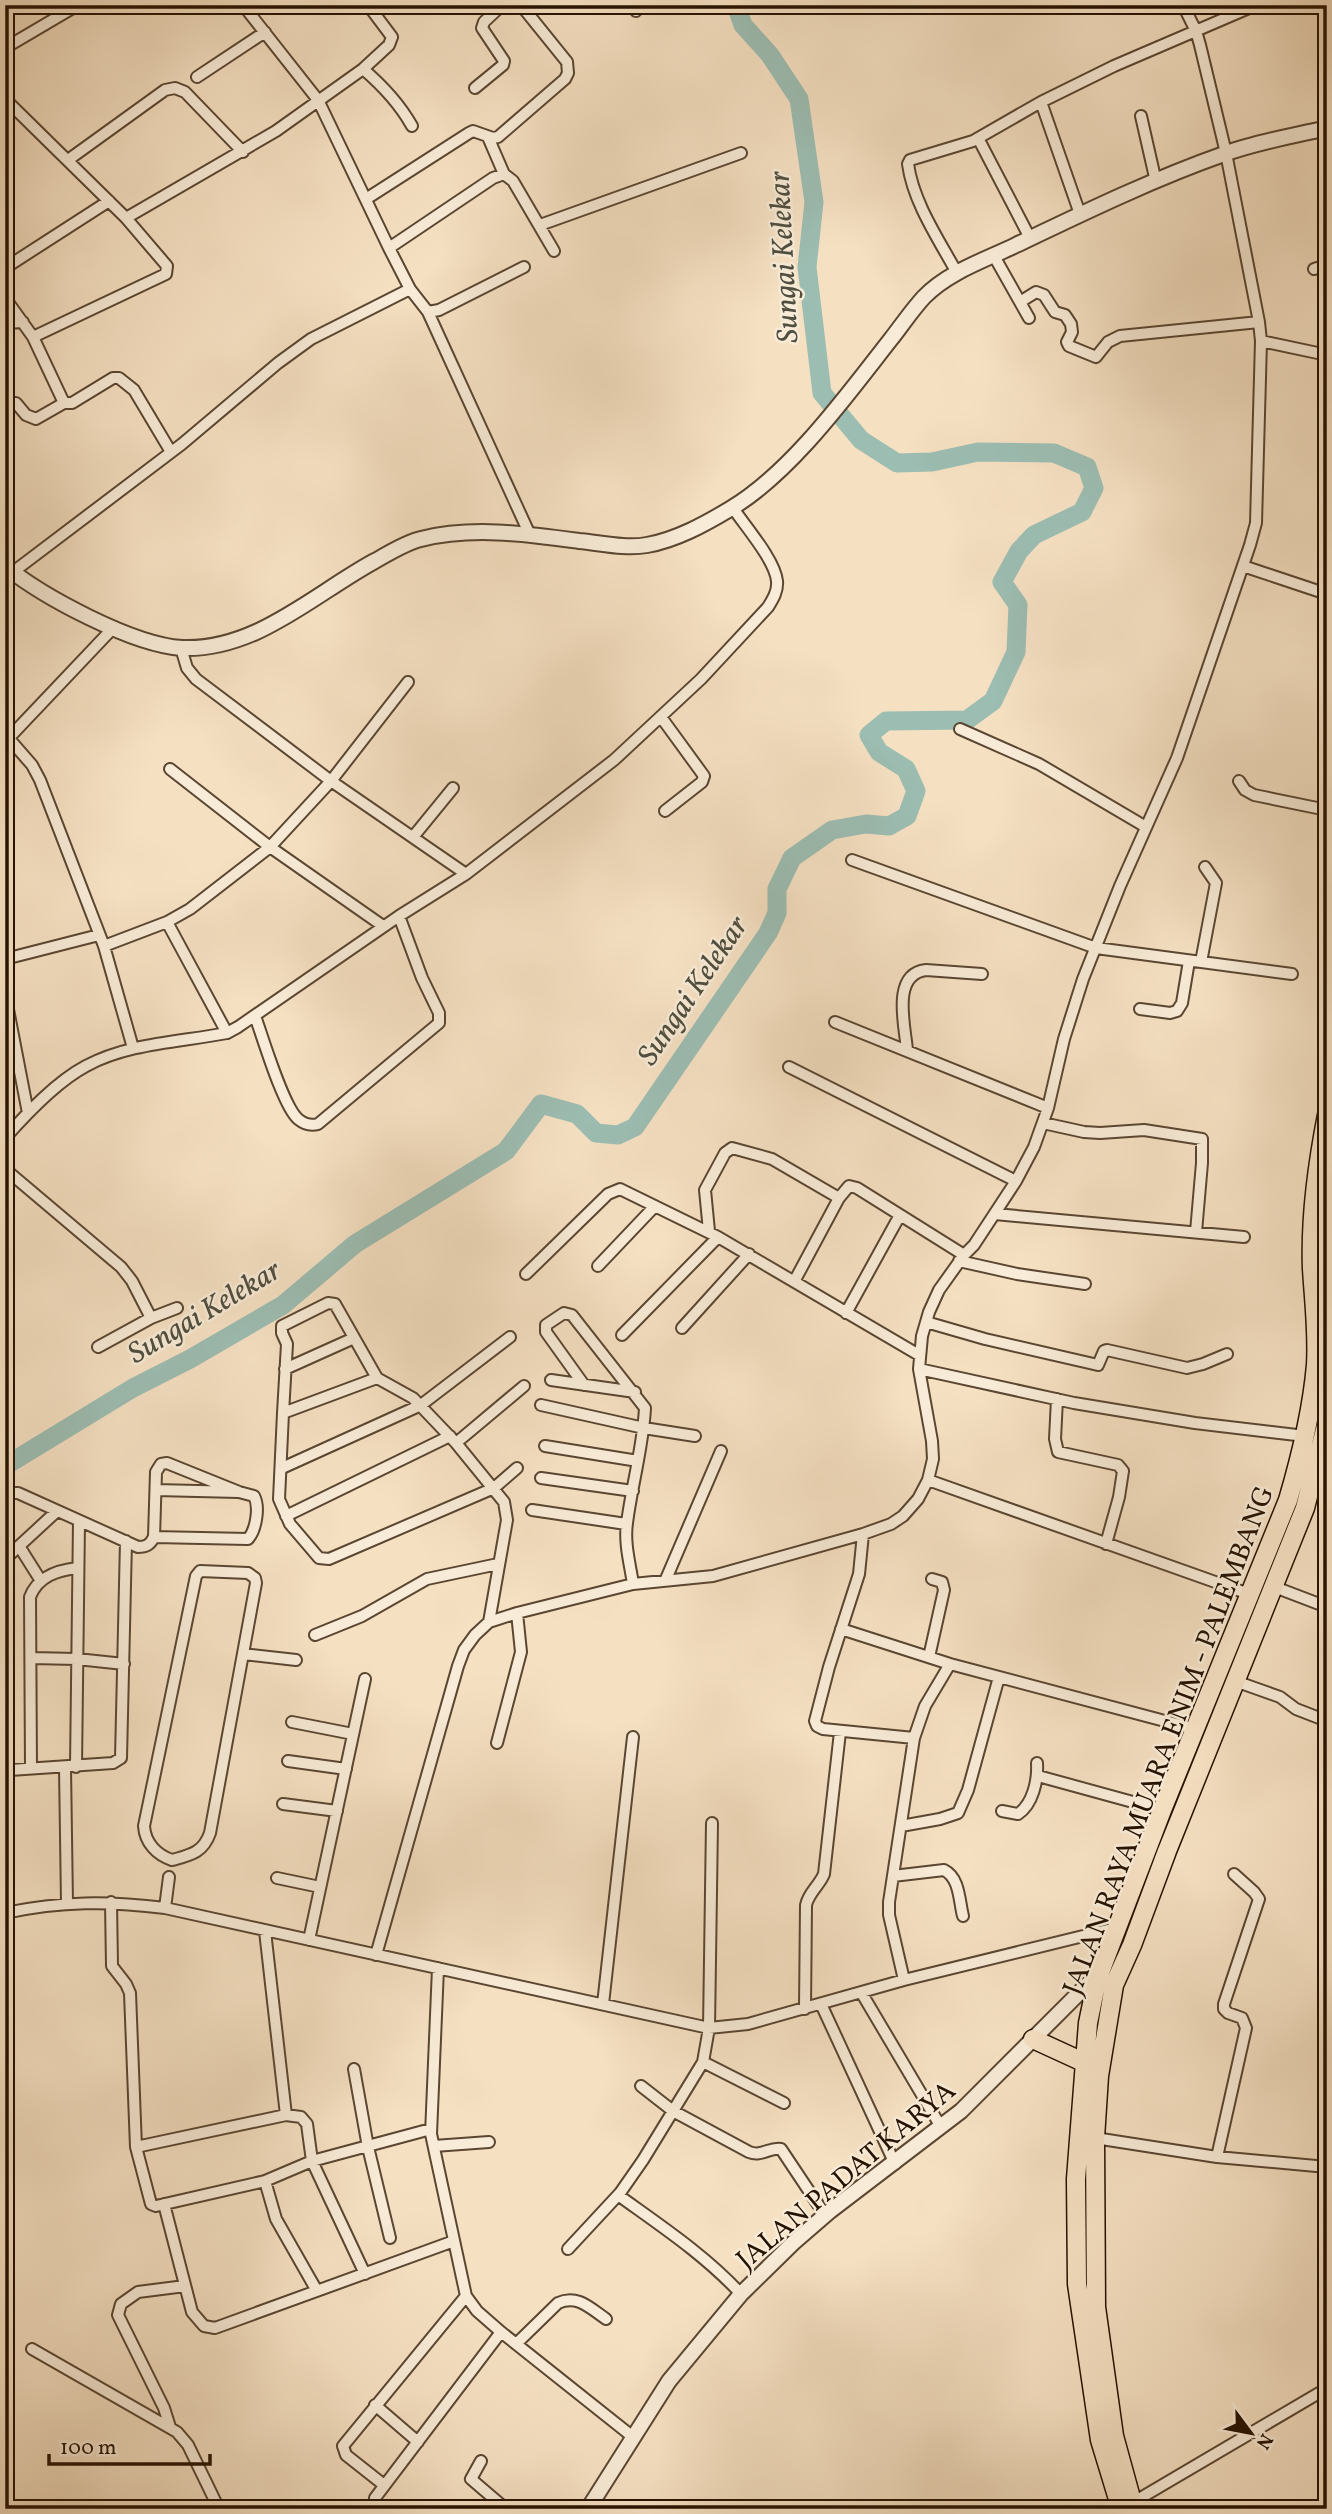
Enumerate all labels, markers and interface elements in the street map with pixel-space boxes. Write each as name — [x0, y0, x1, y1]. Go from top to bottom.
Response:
water label: Sungai Kelekar — [759, 169, 810, 344]
water label: Sungai Kelekar — [628, 907, 760, 1074]
water label: Sungai Kelekar — [120, 1250, 290, 1375]
street label: JALAN RAYA MUARA ENIM - PALEMBANG — [1054, 1481, 1285, 2001]
street label: JALAN PADAT KARYA — [728, 2072, 965, 2280]
north arrow — [1216, 2398, 1286, 2468]
scale bar — [49, 2423, 210, 2467]
text: N — [1249, 2428, 1278, 2454]
text: 100 m — [60, 2434, 117, 2463]

